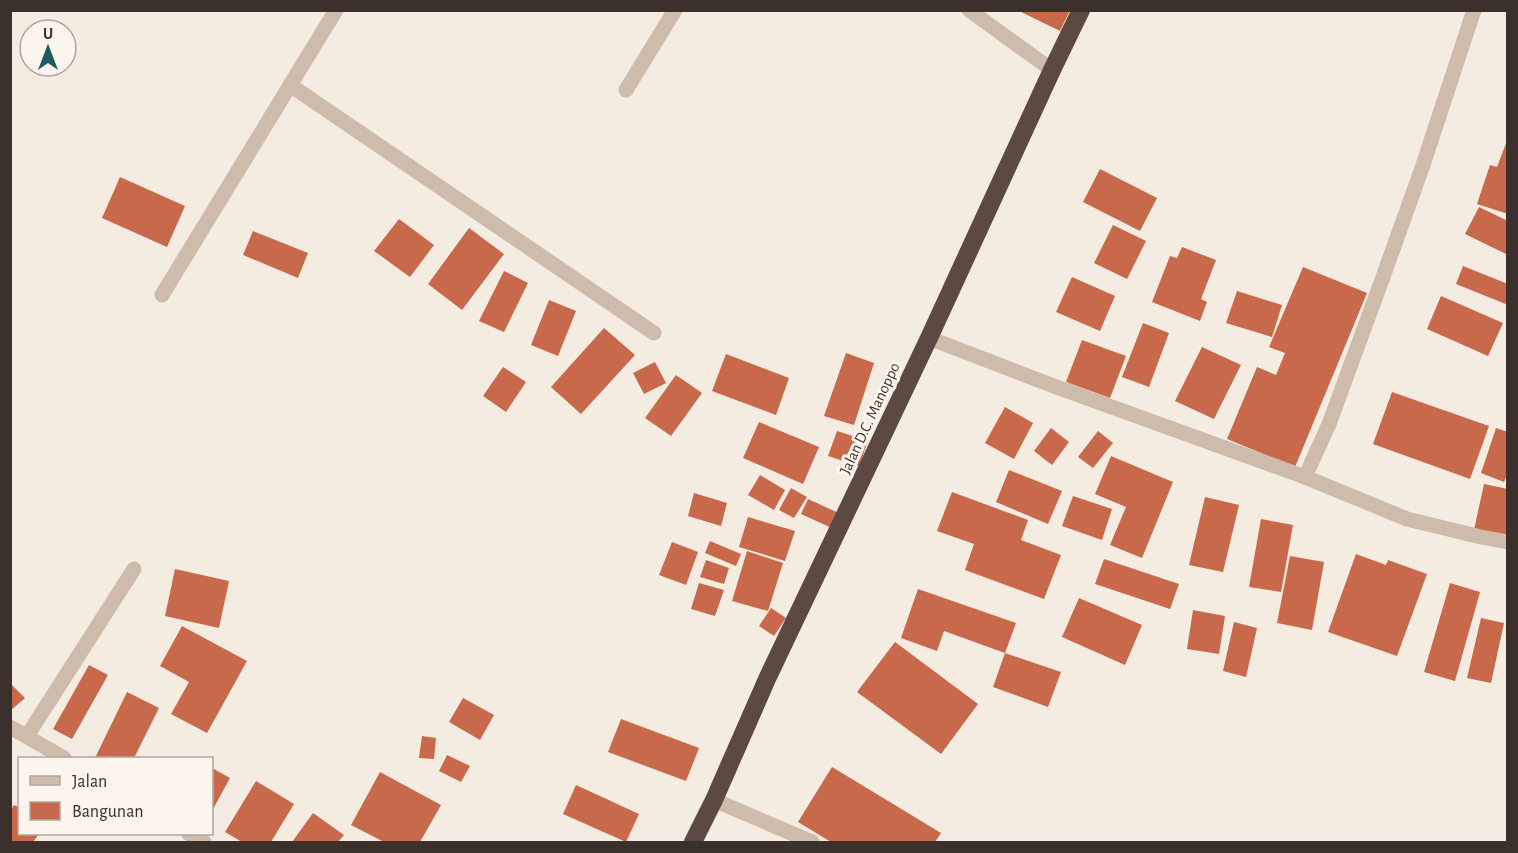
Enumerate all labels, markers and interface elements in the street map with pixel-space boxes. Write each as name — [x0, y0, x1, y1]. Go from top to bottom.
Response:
north arrow — [18, 18, 78, 78]
text: U — [43, 26, 53, 42]
street label: Jalan D.C. Manoppo — [837, 360, 903, 477]
legend — [18, 757, 213, 835]
text: Jalan — [72, 773, 107, 791]
text: Bangunan — [72, 803, 144, 821]

